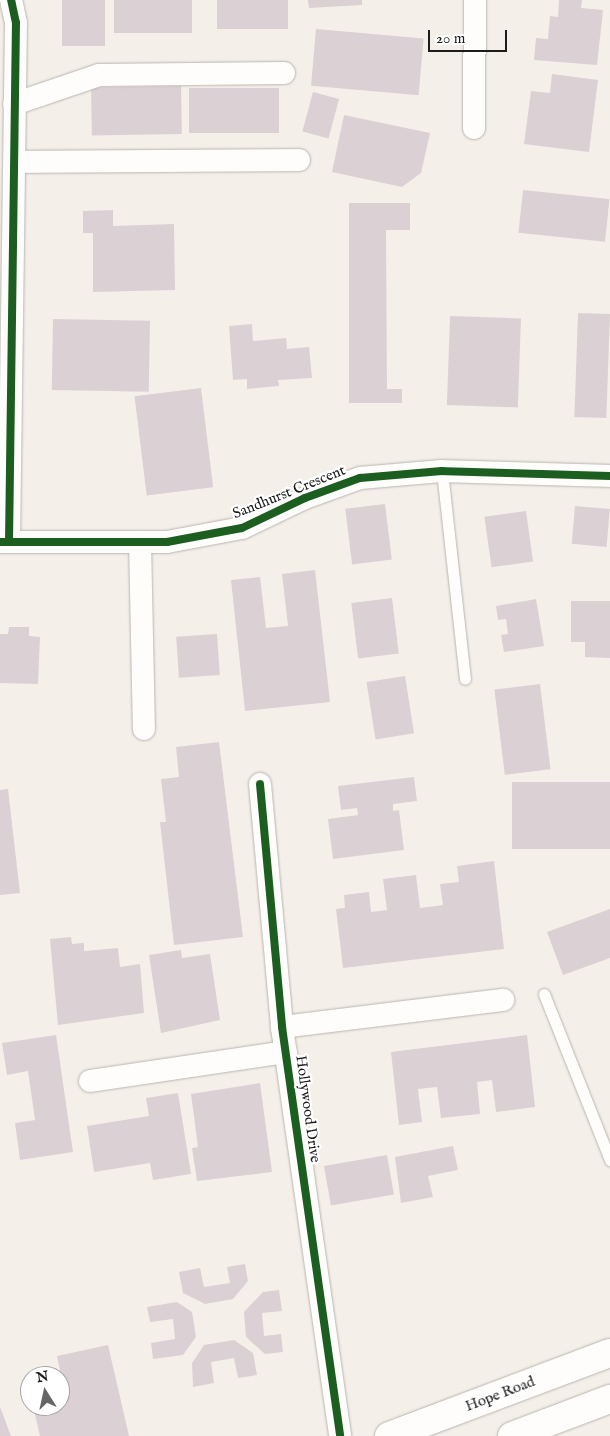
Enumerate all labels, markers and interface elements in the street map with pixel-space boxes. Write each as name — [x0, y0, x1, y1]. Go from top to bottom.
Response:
scale bar — [430, 20, 509, 52]
text: 20 m — [436, 29, 465, 48]
street label: Sandhurst Crescent — [230, 461, 348, 523]
street label: Hollywood Drive — [292, 1054, 324, 1164]
north arrow — [20, 1366, 70, 1416]
text: N — [35, 1367, 50, 1387]
street label: Hope Road — [463, 1373, 537, 1415]

